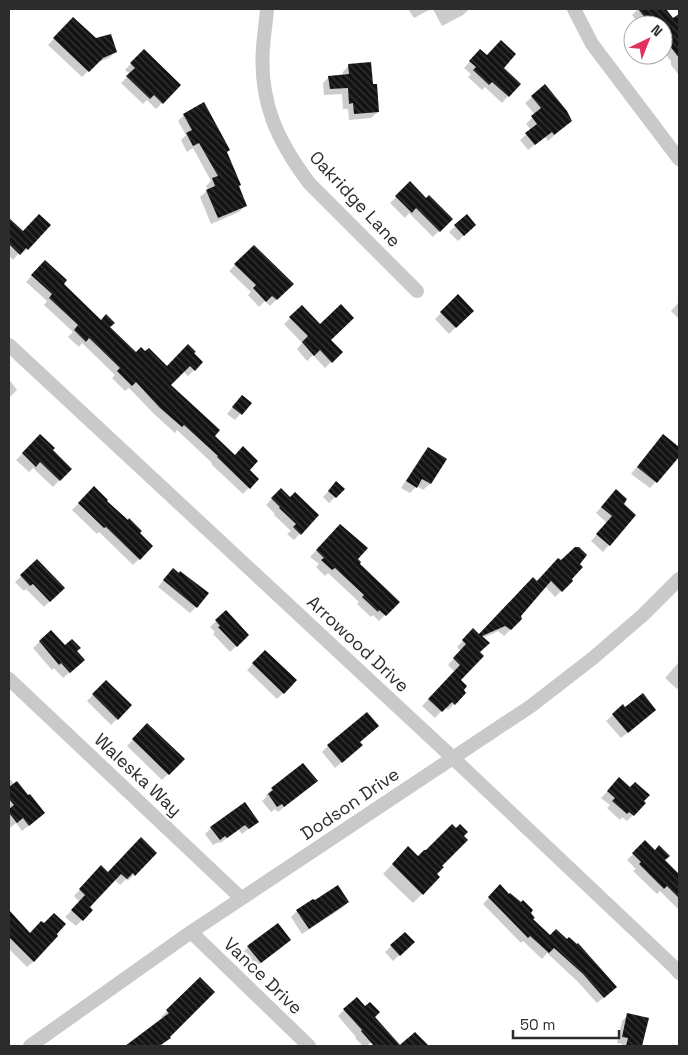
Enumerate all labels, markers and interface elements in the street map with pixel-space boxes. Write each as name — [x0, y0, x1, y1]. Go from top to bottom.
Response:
north arrow — [623, 15, 673, 65]
text: N — [647, 21, 666, 40]
street label: Oakridge Lane — [305, 146, 406, 252]
street label: Arrowood Drive — [302, 590, 414, 697]
street label: Waleska Way — [90, 728, 187, 821]
street label: Dodson Drive — [296, 762, 403, 845]
street label: Vance Drive — [219, 932, 308, 1019]
scale bar — [513, 1008, 619, 1040]
text: 50 m — [520, 1015, 555, 1034]

